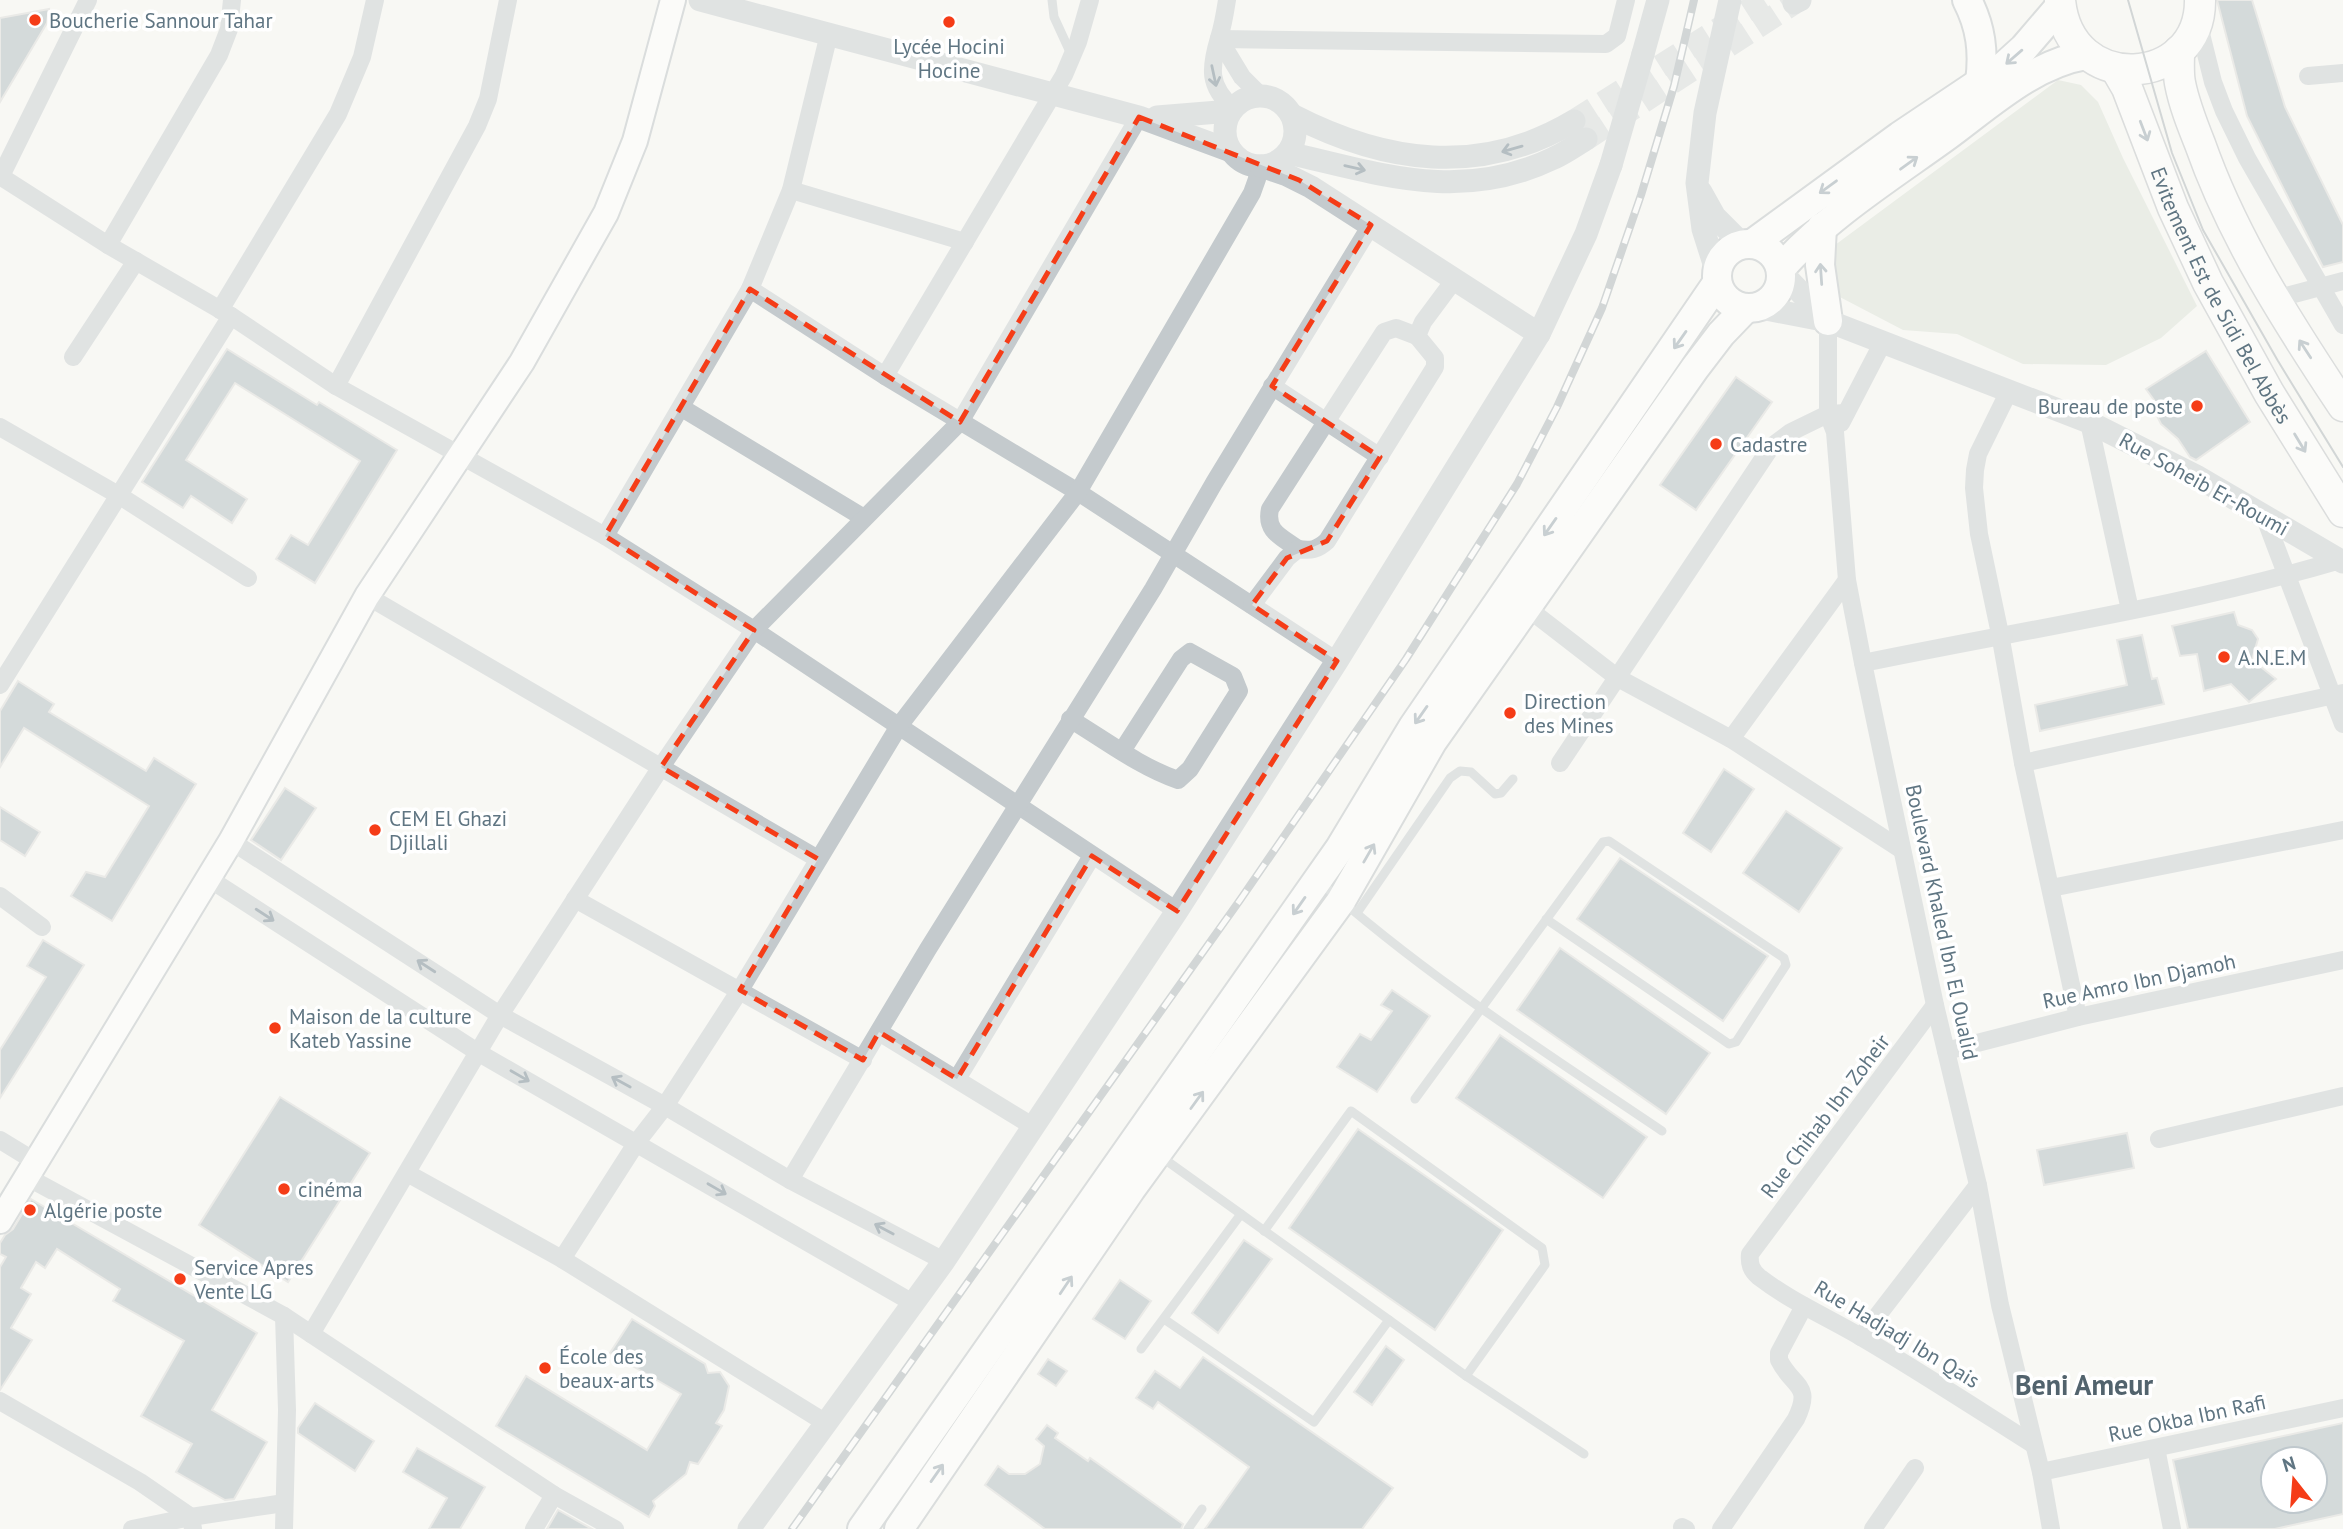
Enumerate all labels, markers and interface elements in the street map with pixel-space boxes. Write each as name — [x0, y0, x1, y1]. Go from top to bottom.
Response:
place label: Boucherie Sannour Tahar — [49, 7, 273, 34]
marker: Boucherie Sannour Tahar — [27, 12, 43, 28]
marker: Lycée Hocini Hocine — [941, 14, 957, 30]
place label: Lycée Hocini Hocine — [893, 33, 1005, 84]
one-way arrow — [2006, 49, 2024, 65]
one-way arrow — [1208, 64, 1222, 87]
one-way arrow — [2139, 119, 2152, 141]
one-way arrow — [1501, 144, 1523, 157]
one-way arrow — [1899, 156, 1918, 170]
one-way arrow — [1343, 162, 1366, 175]
street label: Evitement Est de Sidi Bel Abbès — [2145, 163, 2298, 429]
one-way arrow — [1819, 180, 1838, 195]
one-way arrow — [1814, 263, 1827, 286]
one-way arrow — [1672, 330, 1687, 349]
one-way arrow — [2298, 340, 2313, 359]
place label: Bureau de poste — [2038, 393, 2183, 420]
marker: Bureau de poste — [2189, 398, 2205, 414]
street label: Rue Soheib Er-Roumi — [2114, 426, 2294, 542]
place label: Cadastre — [1730, 431, 1808, 458]
one-way arrow — [2293, 433, 2307, 453]
marker: Cadastre — [1708, 436, 1724, 452]
one-way arrow — [1543, 517, 1557, 536]
place label: A.N.E.M — [2238, 644, 2306, 671]
marker: A.N.E.M — [2216, 649, 2232, 665]
place label: Direction des Mines — [1524, 688, 1614, 739]
one-way arrow — [1414, 704, 1428, 724]
marker: Direction des Mines — [1502, 705, 1518, 721]
street label: Boulevard Khaled Ibn El Oualid — [1900, 782, 1984, 1062]
place label: CEM El Ghazi Djillali — [389, 805, 507, 856]
marker: CEM El Ghazi Djillali — [367, 822, 383, 838]
one-way arrow — [1362, 843, 1376, 863]
one-way arrow — [1292, 896, 1306, 915]
one-way arrow — [255, 909, 275, 923]
street label: Rue Amro Ibn Djamoh — [2040, 947, 2238, 1015]
one-way arrow — [416, 959, 436, 973]
place label: Maison de la culture Kateb Yassine — [289, 1003, 472, 1054]
marker: Maison de la culture Kateb Yassine — [267, 1020, 283, 1036]
street label: Rue Chihab Ibn Zoheir — [1754, 1029, 1896, 1203]
one-way arrow — [509, 1069, 529, 1083]
one-way arrow — [611, 1075, 632, 1088]
one-way arrow — [1189, 1090, 1204, 1109]
place label: cinéma — [298, 1176, 363, 1203]
marker: cinéma — [276, 1181, 292, 1197]
one-way arrow — [706, 1183, 727, 1196]
place label: Algérie poste — [44, 1197, 162, 1224]
marker: Algérie poste — [22, 1202, 38, 1218]
one-way arrow — [874, 1222, 894, 1236]
place label: Service Apres Vente LG — [193, 1254, 314, 1305]
marker: Service Apres Vente LG — [172, 1271, 188, 1287]
street label: Rue Hadjadj Ibn Qais — [1809, 1274, 1985, 1394]
one-way arrow — [1059, 1276, 1073, 1295]
place label: École des beaux-arts — [559, 1343, 654, 1394]
marker: École des beaux-arts — [537, 1360, 553, 1376]
district label: Beni Ameur — [2015, 1366, 2153, 1403]
street label: Rue Okba Ibn Rafi — [2106, 1388, 2268, 1448]
north arrow — [2259, 1445, 2329, 1515]
text: N — [2280, 1450, 2299, 1477]
one-way arrow — [930, 1464, 944, 1483]

